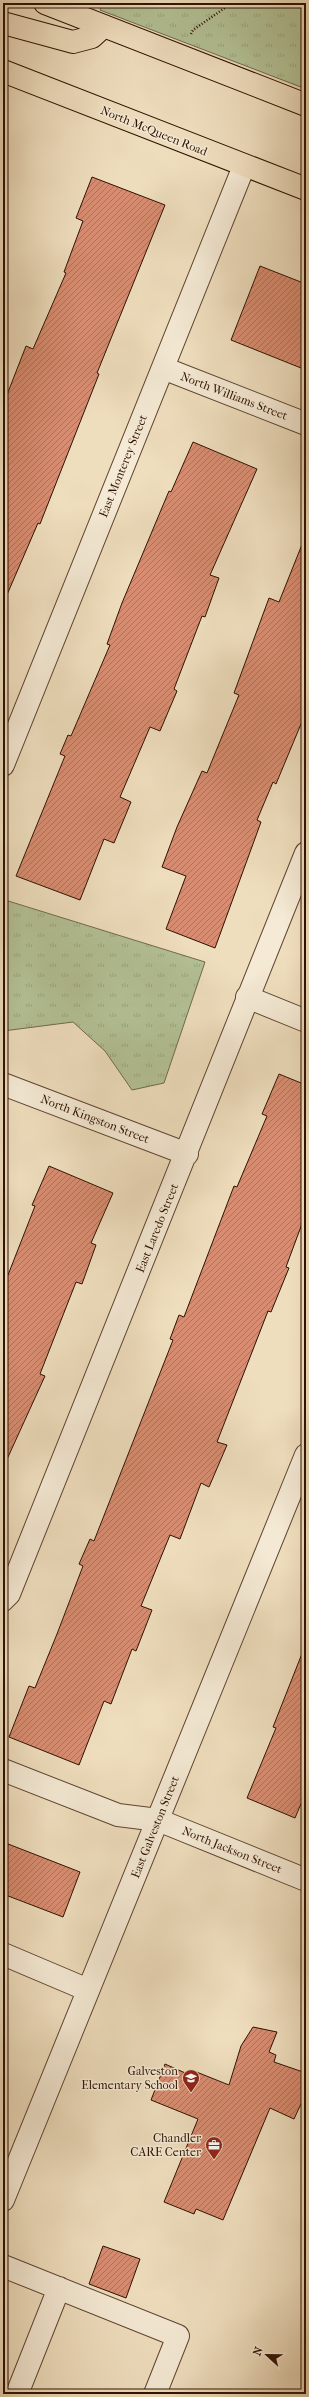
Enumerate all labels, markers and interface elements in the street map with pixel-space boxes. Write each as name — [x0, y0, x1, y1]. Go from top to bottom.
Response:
street label: North McQueen Road — [99, 103, 210, 159]
street label: North Williams Street — [179, 369, 290, 423]
street label: East Monterey Street — [96, 412, 150, 519]
street label: North Kingston Street — [39, 1092, 152, 1146]
street label: East Laredo Street — [133, 1181, 182, 1275]
street label: East Galveston Street — [128, 1773, 182, 1880]
street label: North Jackson Street — [180, 1824, 285, 1877]
place label: Galveston Elementary School — [81, 2064, 179, 2092]
school or university icon: Galveston Elementary School — [181, 2068, 201, 2093]
place label: Chandler CARE Center — [130, 2131, 202, 2159]
office icon: Chandler CARE Center — [204, 2135, 224, 2160]
north arrow — [247, 2335, 287, 2375]
text: N — [251, 2345, 266, 2358]

